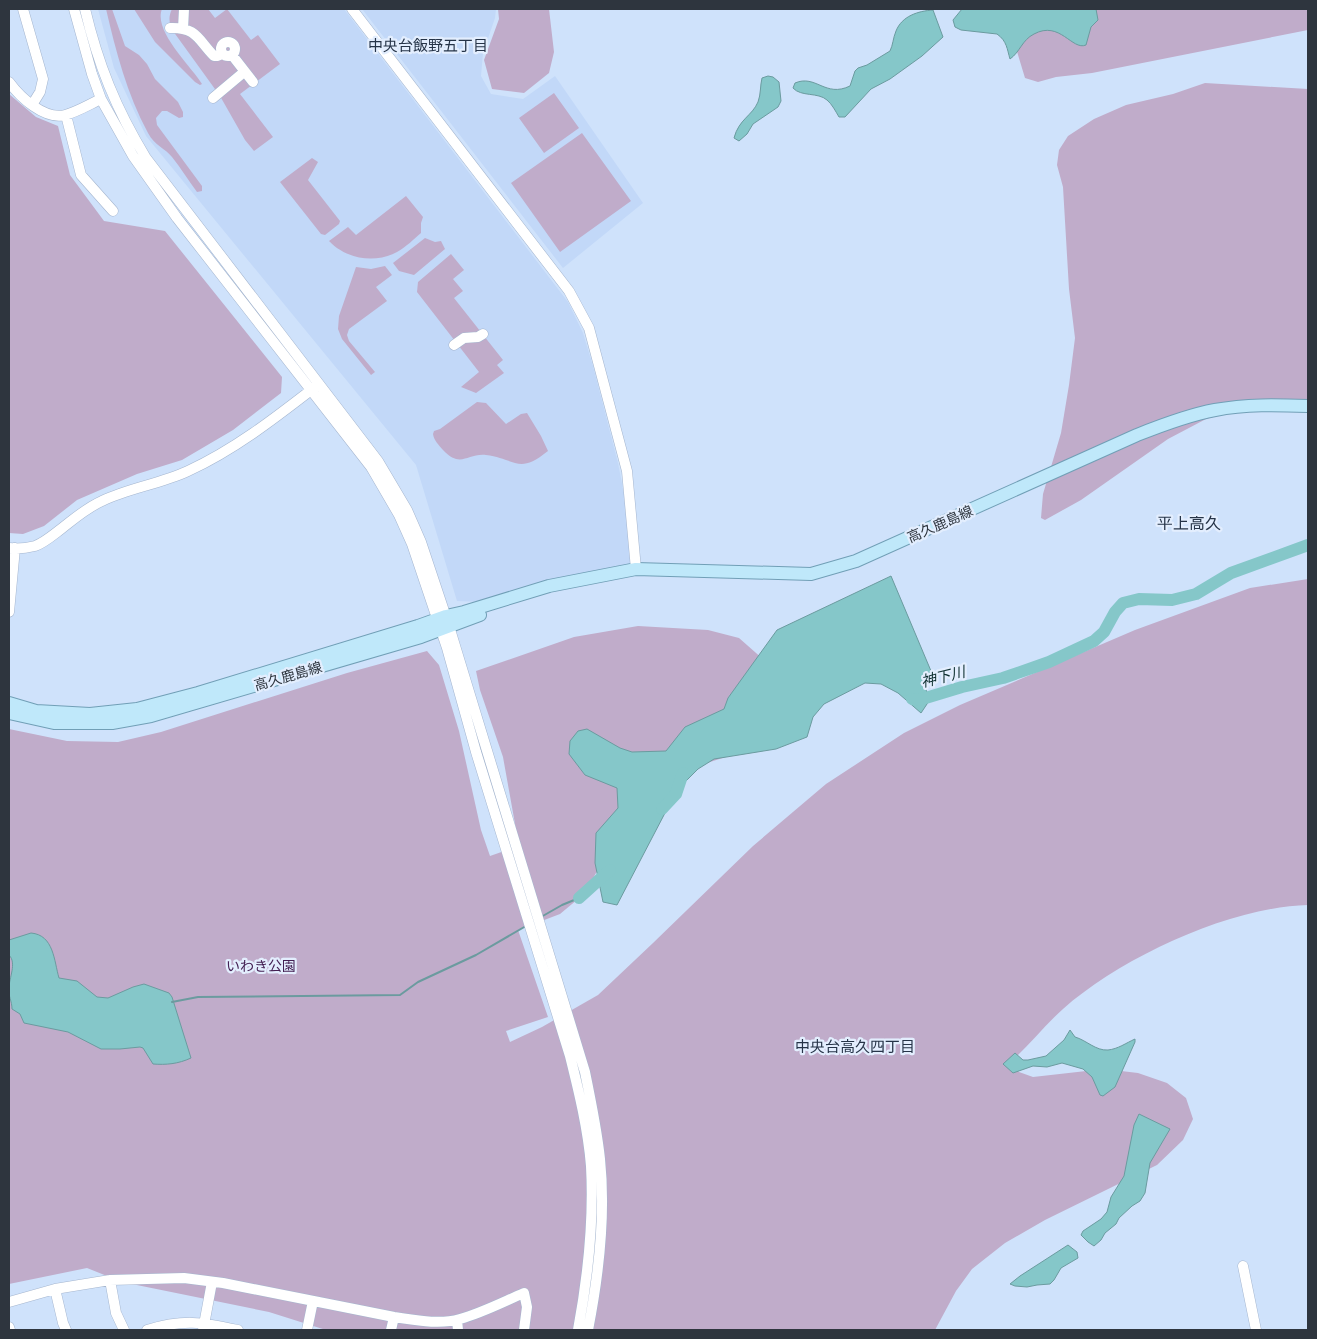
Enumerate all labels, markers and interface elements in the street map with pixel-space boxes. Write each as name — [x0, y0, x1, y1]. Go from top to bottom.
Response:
district label: 中央台飯野五丁目 — [368, 35, 488, 56]
street label: 高久鹿島線 — [904, 501, 976, 547]
district label: 平上高久 — [1157, 512, 1221, 535]
street label: 高久鹿島線 — [252, 657, 324, 695]
water label: 神下川 — [918, 660, 969, 692]
park label: いわき公園 — [226, 956, 296, 976]
district label: 中央台高久四丁目 — [795, 1036, 915, 1057]

